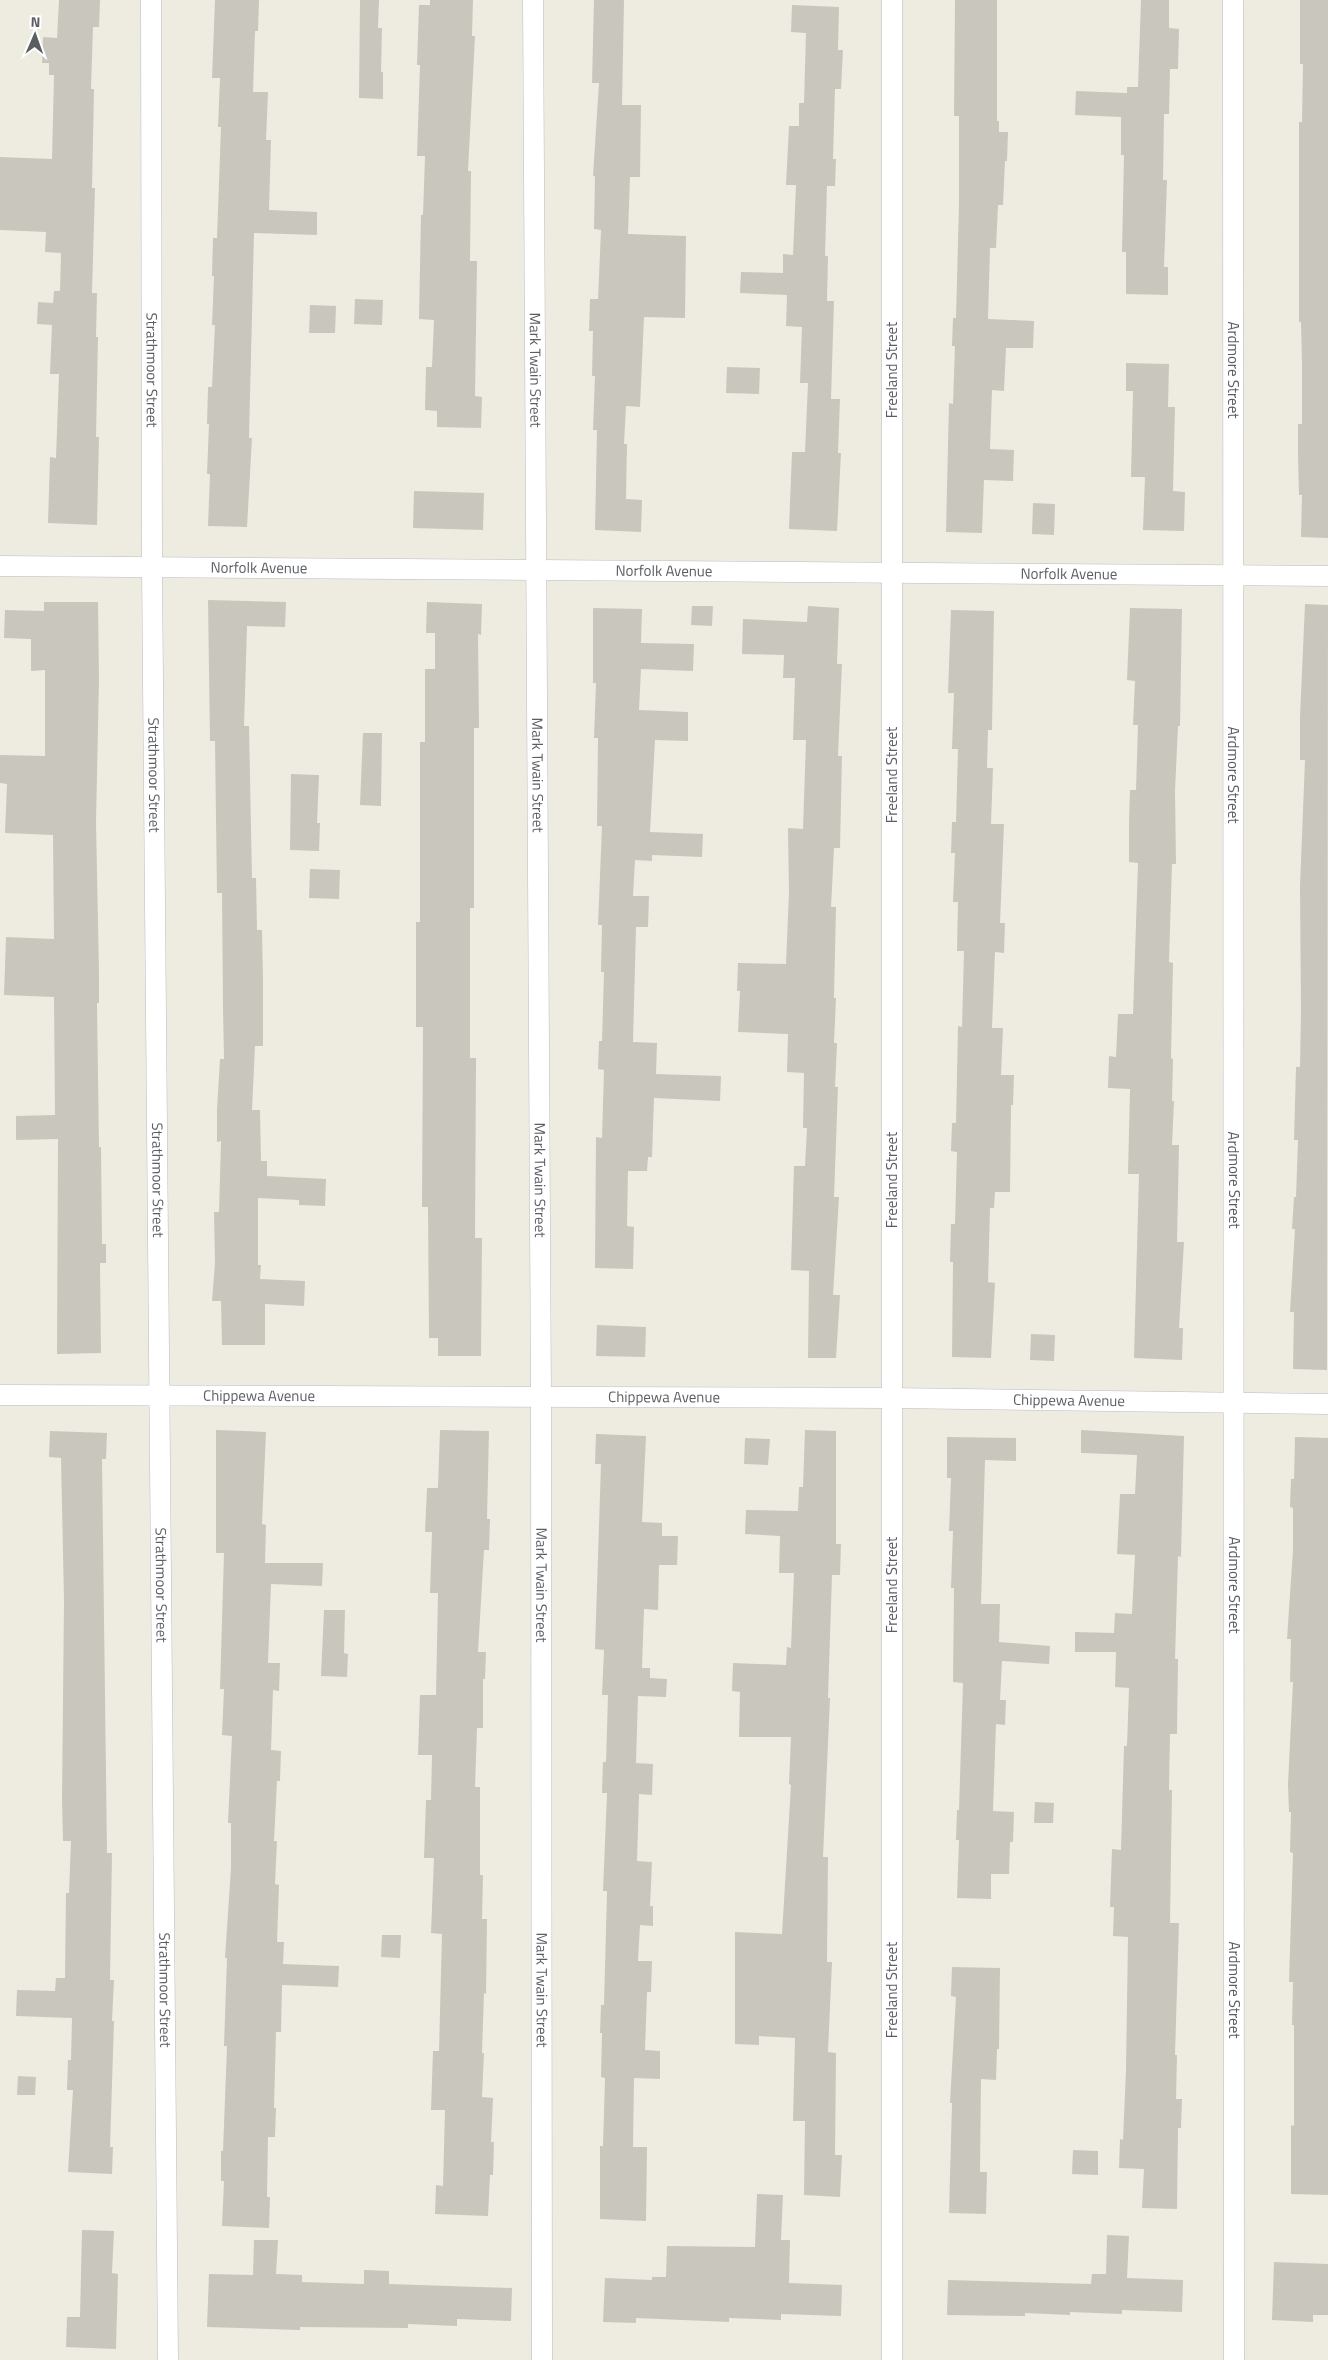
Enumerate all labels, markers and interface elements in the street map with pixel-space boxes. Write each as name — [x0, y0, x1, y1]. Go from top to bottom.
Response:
north arrow — [10, 10, 60, 60]
text: N — [30, 11, 41, 32]
street label: Mark Twain Street — [524, 312, 547, 428]
street label: Strathmoor Street — [141, 313, 164, 428]
street label: Freeland Street — [880, 321, 903, 418]
street label: Ardmore Street — [1222, 322, 1245, 419]
street label: Norfolk Avenue — [210, 556, 308, 579]
street label: Norfolk Avenue — [615, 559, 713, 582]
street label: Norfolk Avenue — [1020, 562, 1118, 585]
street label: Strathmoor Street — [142, 717, 166, 833]
street label: Mark Twain Street — [526, 717, 550, 833]
street label: Freeland Street — [880, 726, 903, 823]
street label: Ardmore Street — [1222, 727, 1245, 824]
street label: Strathmoor Street — [146, 1122, 170, 1238]
street label: Mark Twain Street — [528, 1122, 552, 1238]
street label: Freeland Street — [880, 1131, 903, 1228]
street label: Ardmore Street — [1222, 1132, 1246, 1229]
street label: Chippewa Avenue — [203, 1384, 315, 1407]
street label: Chippewa Avenue — [608, 1385, 720, 1408]
street label: Chippewa Avenue — [1013, 1388, 1125, 1412]
street label: Strathmoor Street — [150, 1527, 174, 1643]
street label: Mark Twain Street — [530, 1528, 553, 1643]
street label: Freeland Street — [880, 1536, 903, 1633]
street label: Ardmore Street — [1223, 1537, 1246, 1634]
street label: Strathmoor Street — [153, 1932, 177, 2048]
street label: Mark Twain Street — [531, 1933, 554, 2048]
street label: Freeland Street — [880, 1941, 903, 2038]
street label: Ardmore Street — [1223, 1942, 1246, 2039]

